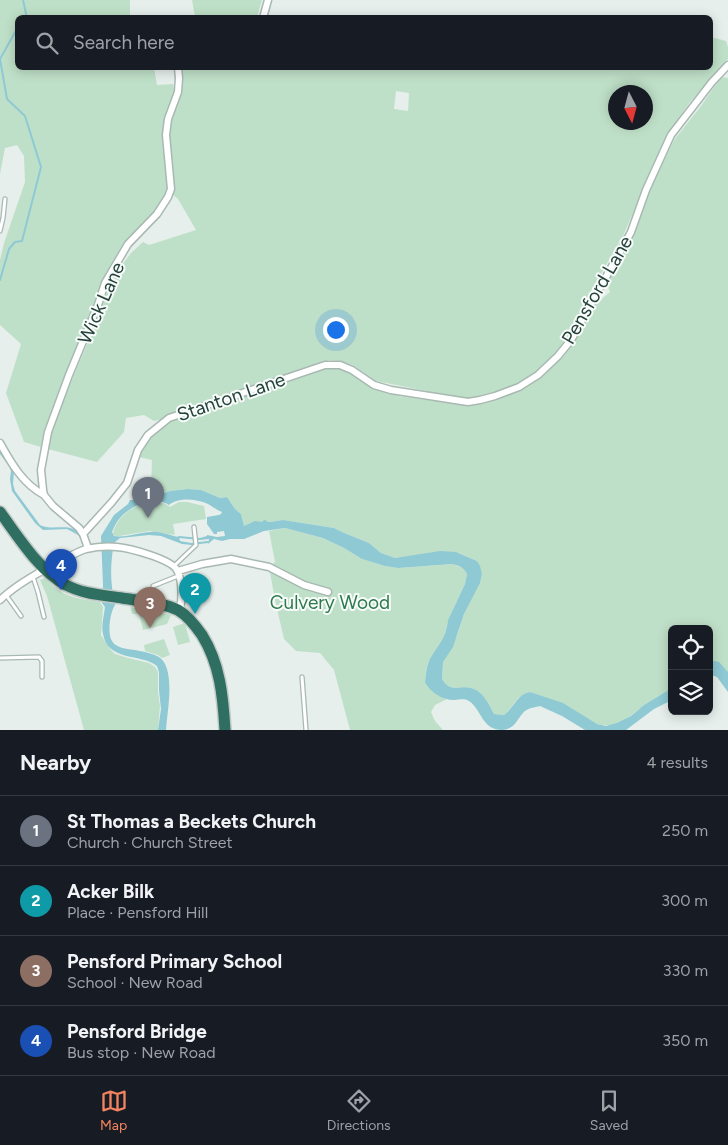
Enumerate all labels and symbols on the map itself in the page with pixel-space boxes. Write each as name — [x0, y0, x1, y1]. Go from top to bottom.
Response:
north arrow — [608, 85, 653, 130]
street label: Pensford Lane — [557, 232, 637, 348]
street label: Wick Lane — [73, 258, 129, 348]
your location — [323, 317, 349, 343]
street label: Stanton Lane — [174, 368, 288, 426]
pin: 1 — [132, 477, 164, 518]
pin: 4 — [45, 549, 77, 590]
pin: 2 — [179, 573, 211, 614]
pin: 3 — [134, 587, 166, 628]
park label: Culvery Wood — [270, 591, 390, 614]

